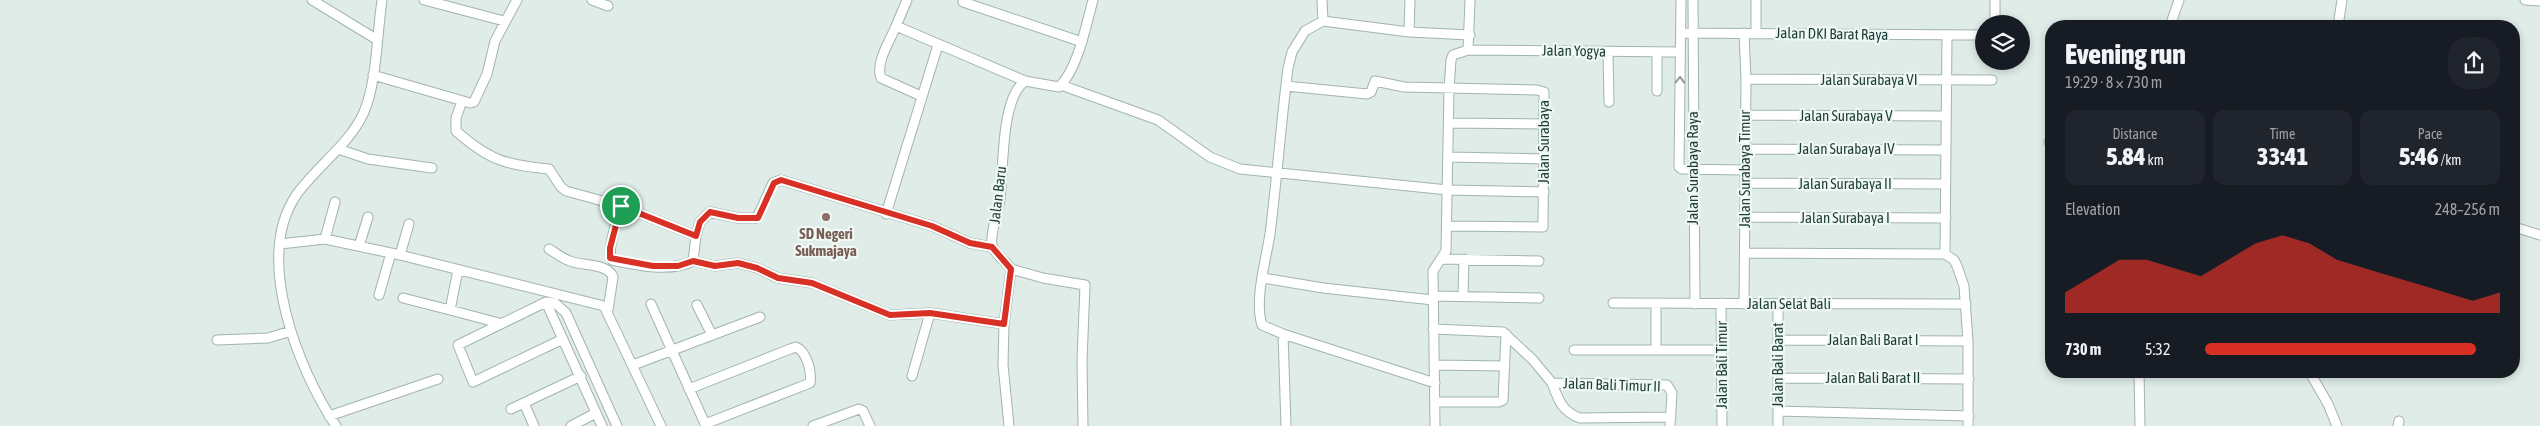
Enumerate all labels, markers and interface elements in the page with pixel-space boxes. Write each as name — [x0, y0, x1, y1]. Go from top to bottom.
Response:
map controls — [1975, 15, 2030, 70]
button: layers — [1975, 15, 2030, 70]
street label: Jalan DKI Barat Raya — [1776, 24, 1889, 43]
button: share — [2448, 37, 2500, 89]
text: Evening run — [2065, 38, 2186, 70]
street label: Jalan Yogya — [1542, 41, 1606, 60]
street label: Jalan Surabaya VI — [1820, 71, 1918, 88]
text: 19:29 · 8 × 730 m — [2065, 73, 2162, 91]
one-way arrow — [1675, 76, 1685, 84]
street label: Jalan Surabaya — [1535, 100, 1552, 184]
street label: Jalan Surabaya V — [1799, 107, 1893, 124]
street label: Jalan Surabaya Timur — [1736, 109, 1753, 228]
street label: Jalan Surabaya Raya — [1684, 111, 1701, 225]
text: Distance — [2112, 126, 2157, 142]
text: Time — [2270, 126, 2295, 142]
text: Pace — [2418, 126, 2442, 142]
street label: Jalan Surabaya IV — [1797, 140, 1895, 157]
text: 5.84 — [2106, 142, 2146, 170]
text: 33:41 — [2257, 142, 2308, 170]
text: 5:46 — [2399, 142, 2439, 170]
text: km — [2146, 152, 2164, 168]
text: /km — [2439, 152, 2461, 168]
street label: Jalan Baru — [986, 165, 1009, 225]
street label: Jalan Surabaya II — [1798, 175, 1892, 192]
pin — [600, 185, 642, 227]
icon: arrive — [607, 192, 635, 220]
text: Elevation — [2065, 200, 2120, 218]
text: 248–256 m — [2435, 200, 2500, 218]
street label: Jalan Surabaya I — [1800, 209, 1890, 226]
marker: SD Negeri Sukmajaya — [820, 211, 832, 223]
place label: SD Negeri Sukmajaya — [795, 225, 857, 259]
street label: Jalan Selat Bali — [1747, 295, 1831, 312]
street label: Jalan Bali Timur — [1713, 321, 1730, 409]
street label: Jalan Bali Barat — [1769, 322, 1786, 408]
street label: Jalan Bali Barat I — [1827, 331, 1919, 348]
text: 730 m — [2065, 340, 2101, 358]
text: 5:32 — [2145, 340, 2170, 358]
street label: Jalan Bali Barat II — [1826, 369, 1920, 386]
street label: Jalan Bali Timur II — [1563, 374, 1661, 395]

